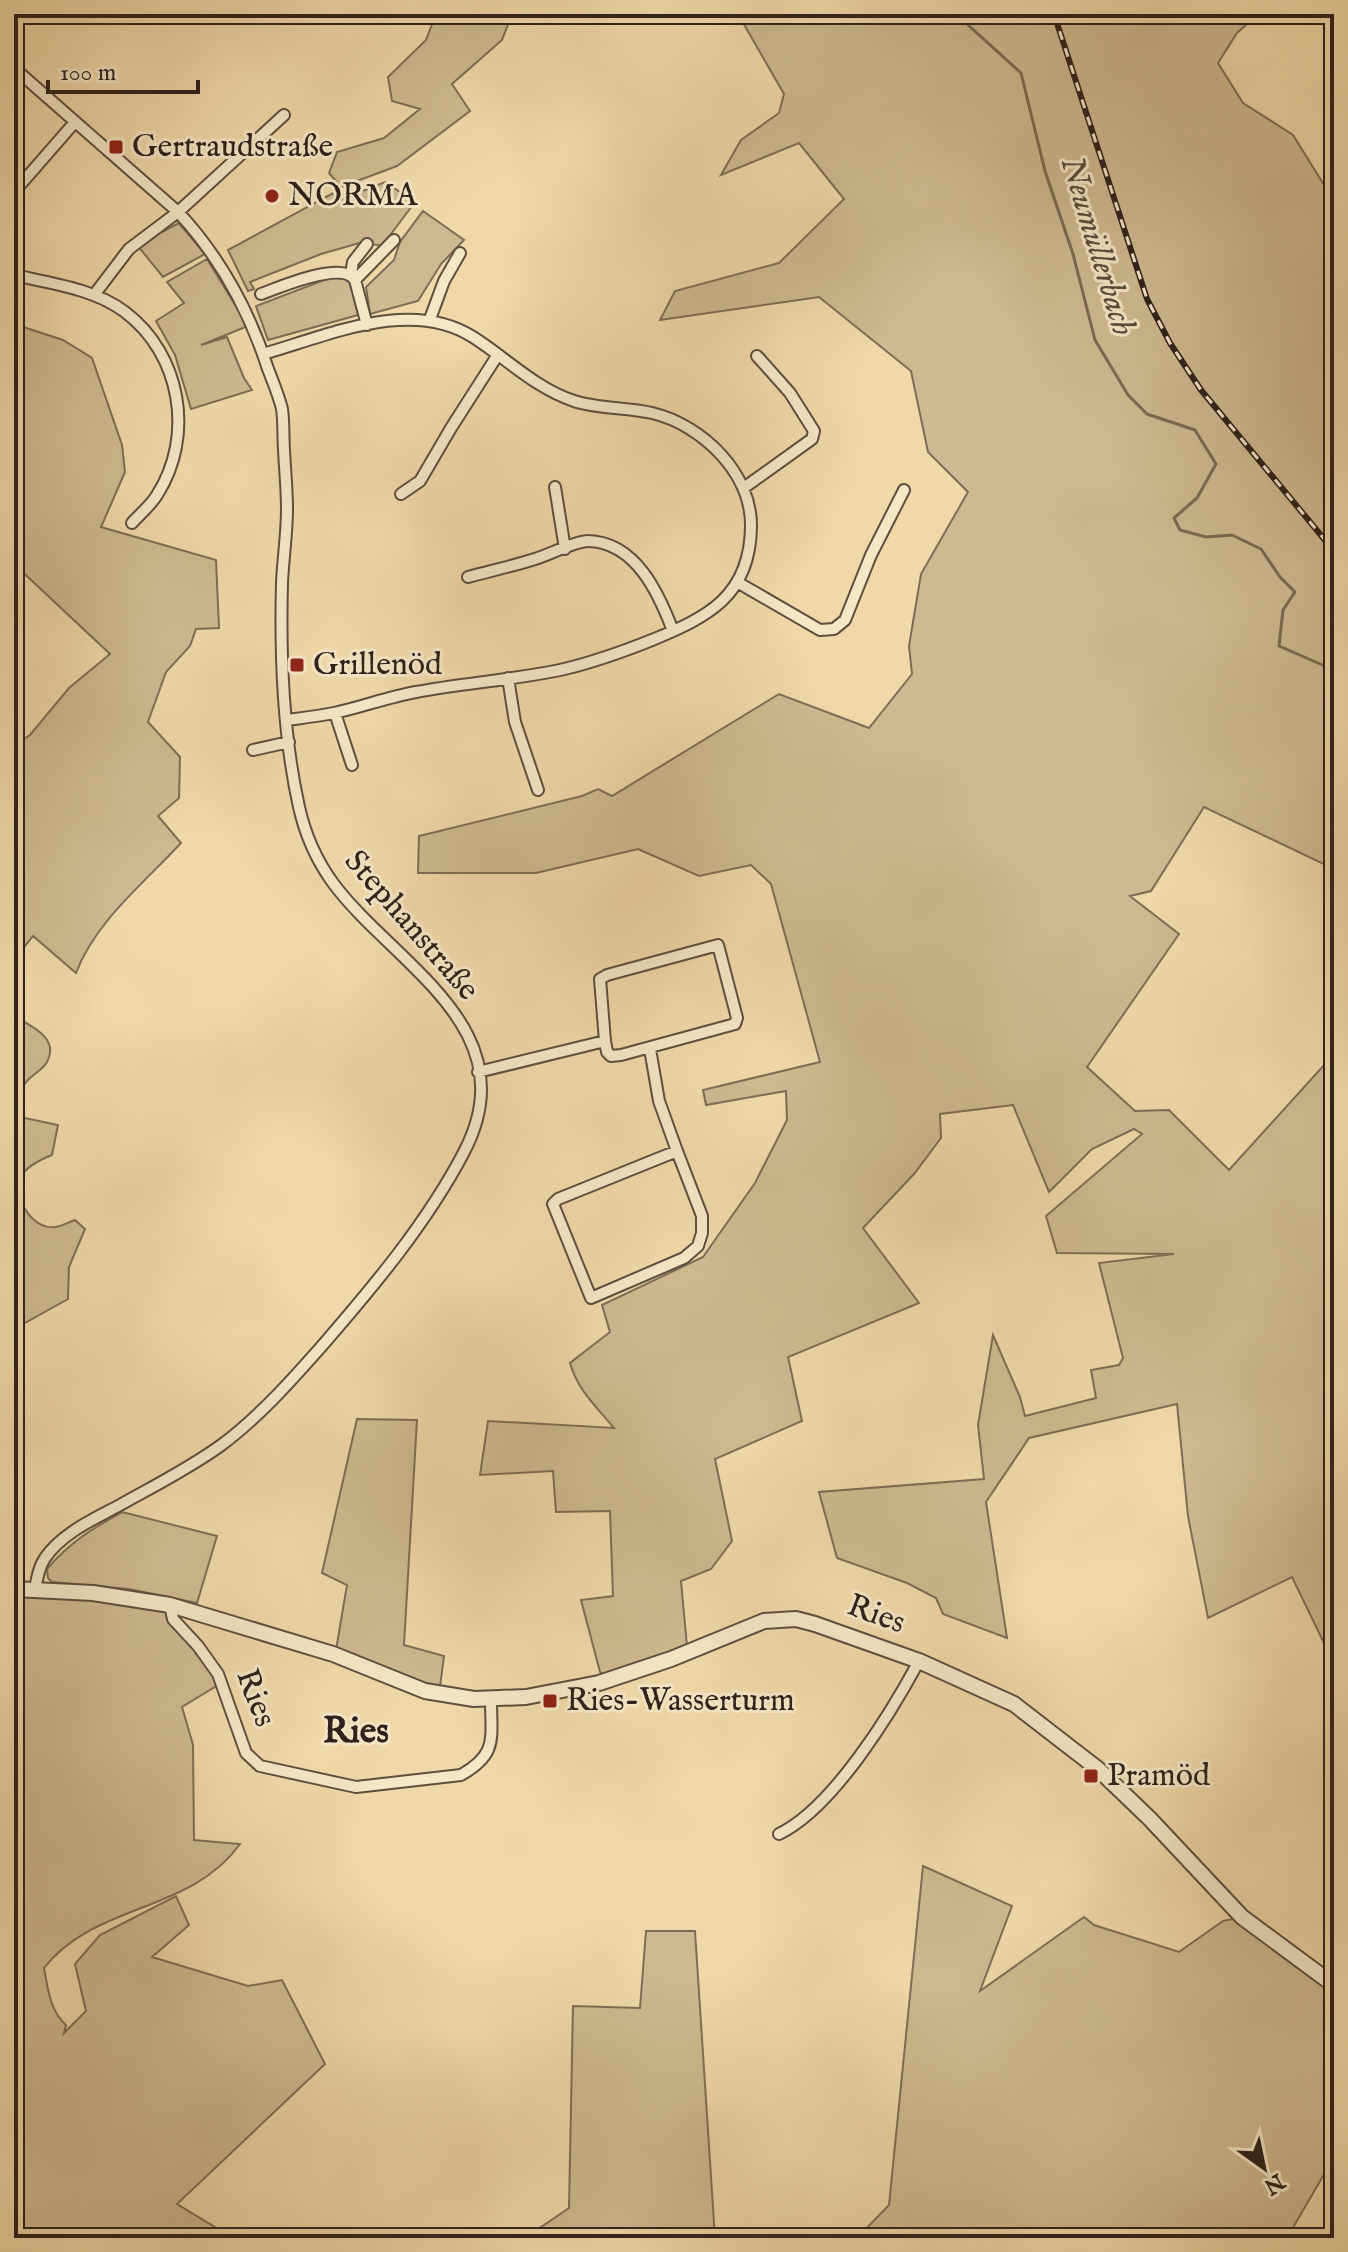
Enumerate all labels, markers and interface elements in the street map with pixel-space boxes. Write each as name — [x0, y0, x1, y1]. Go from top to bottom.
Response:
scale bar — [48, 44, 198, 94]
text: 100 m — [60, 58, 116, 89]
place label: Gertraudstraße — [132, 127, 333, 168]
marker: Gertraudstraße — [107, 138, 125, 156]
water label: Neumüllerbach — [1049, 151, 1145, 341]
place label: NORMA — [288, 176, 419, 217]
marker: NORMA — [263, 187, 281, 205]
place label: Grillenöd — [313, 645, 443, 686]
marker: Grillenöd — [288, 656, 306, 674]
street label: Stephanstraße — [334, 842, 488, 1010]
street label: Ries — [841, 1586, 911, 1644]
street label: Ries — [225, 1663, 285, 1733]
place label: Ries-Wasserturm — [566, 1681, 795, 1722]
marker: Ries-Wasserturm — [541, 1692, 559, 1710]
district label: Ries — [323, 1709, 389, 1755]
place label: Pramöd — [1107, 1756, 1211, 1797]
marker: Pramöd — [1082, 1767, 1100, 1785]
north arrow — [1224, 2128, 1304, 2208]
text: N — [1258, 2166, 1290, 2200]

